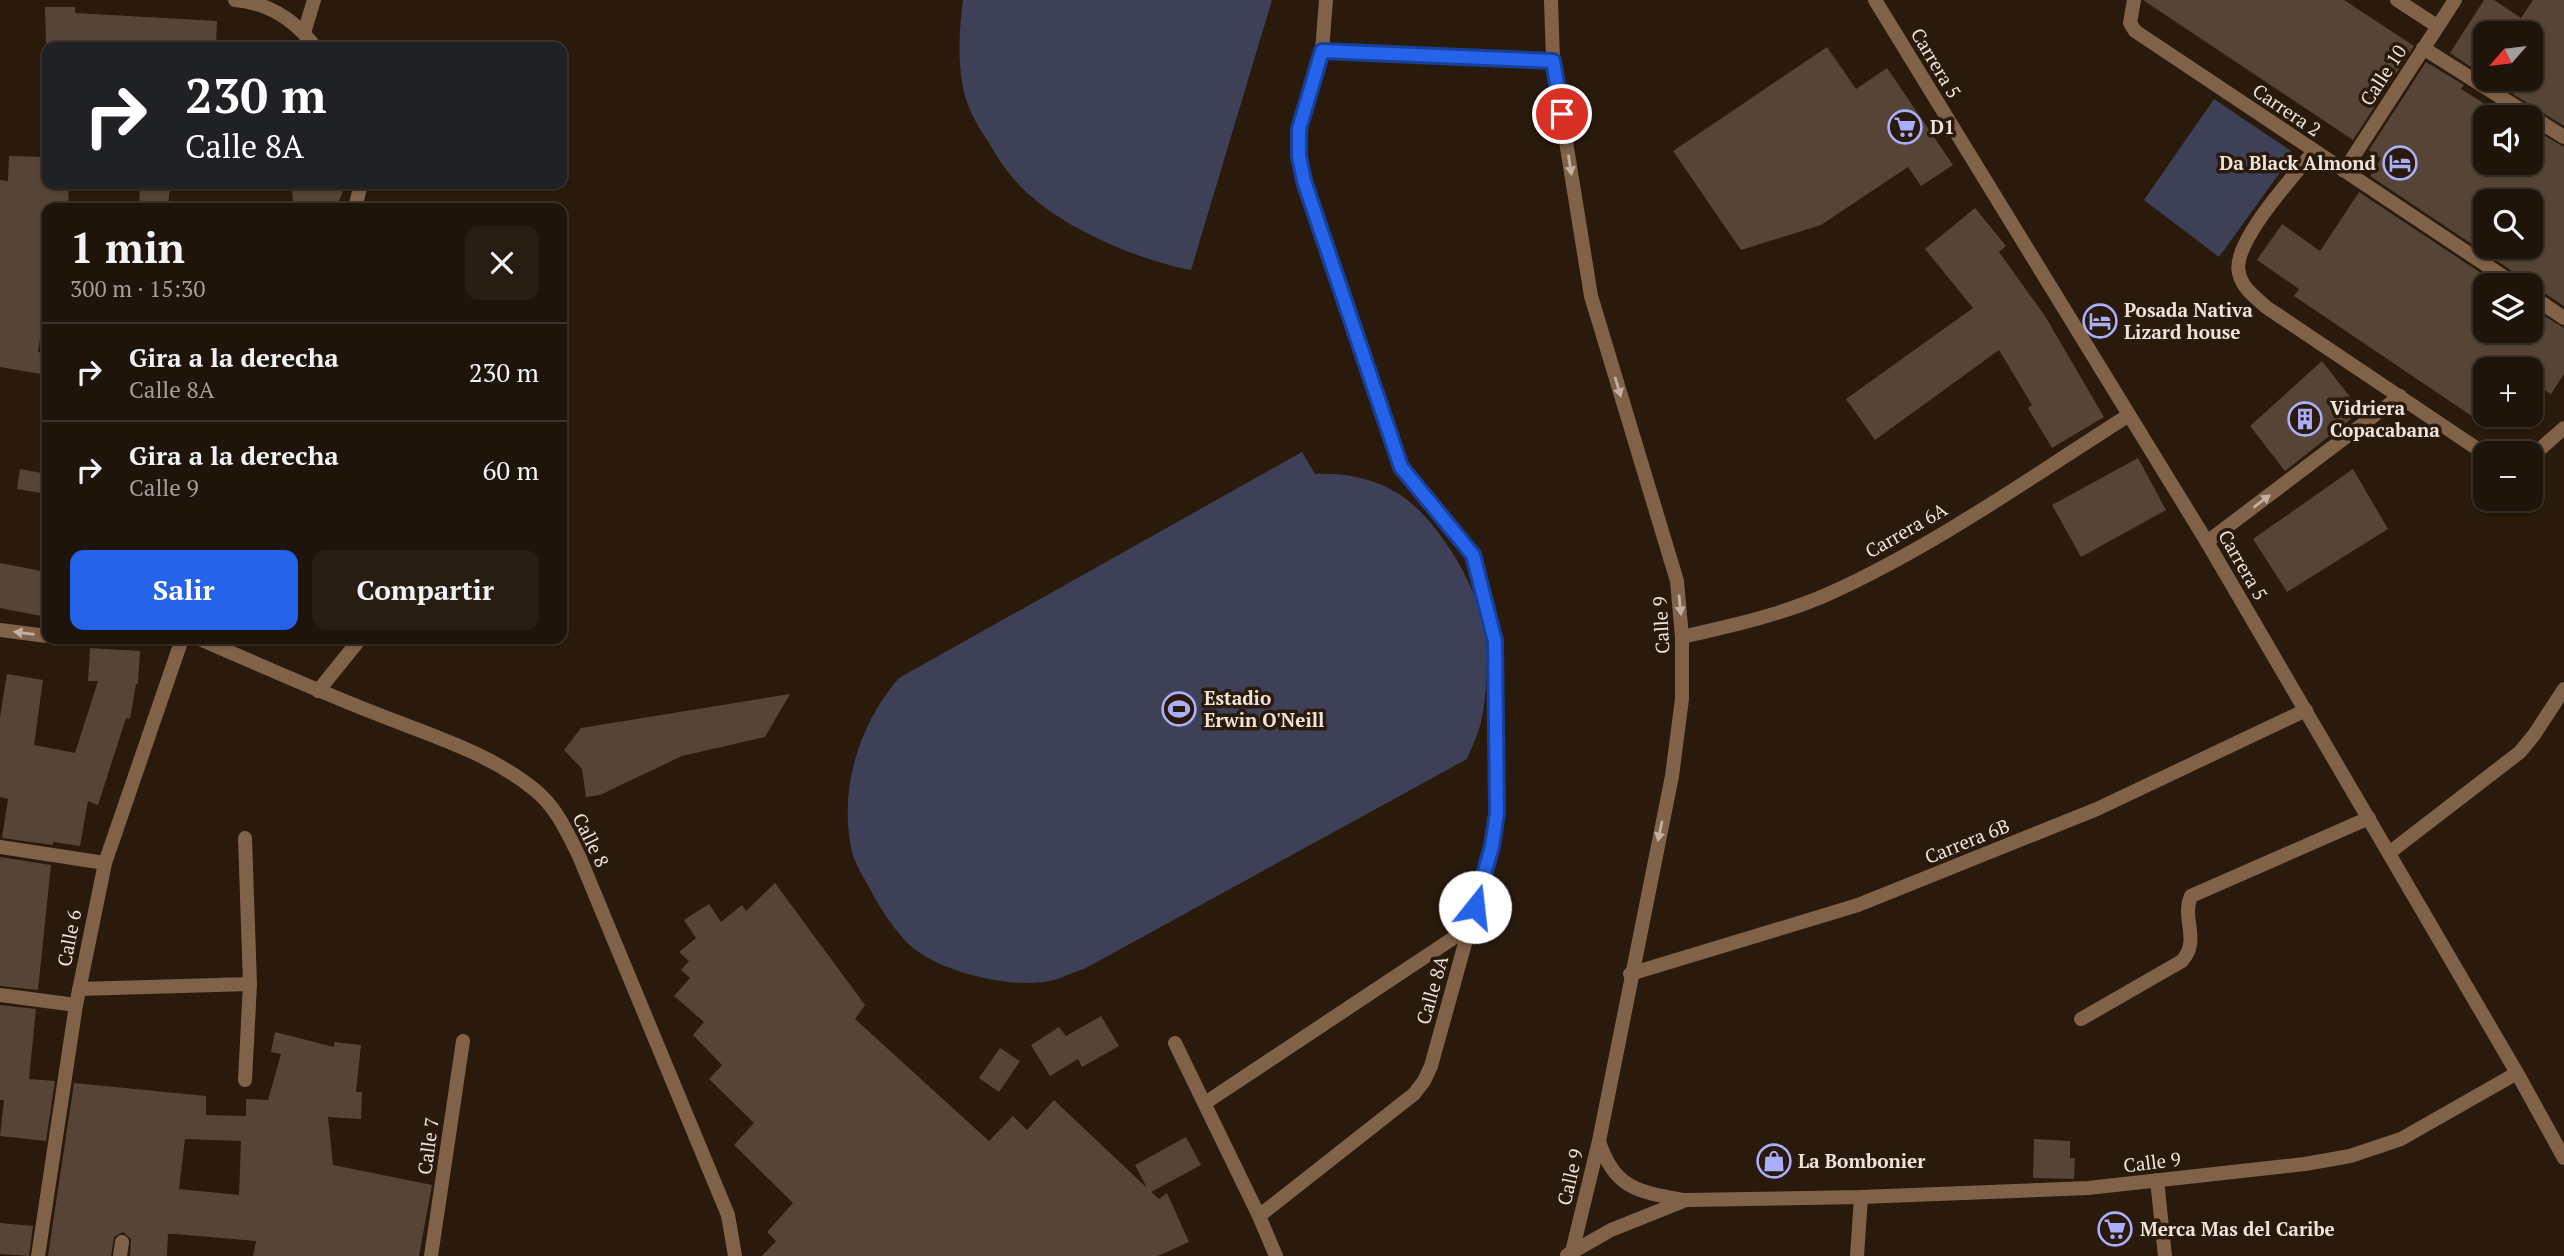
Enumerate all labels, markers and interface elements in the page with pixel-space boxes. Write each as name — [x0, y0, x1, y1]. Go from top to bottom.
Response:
north arrow — [2473, 21, 2543, 91]
map controls — [2473, 21, 2543, 511]
street label: Carrera 5 — [1906, 23, 1967, 102]
street label: Calle 10 — [2354, 40, 2412, 110]
text: 230 m — [185, 62, 327, 127]
icon: right — [70, 70, 161, 161]
street label: Carrera 2 — [2248, 78, 2326, 142]
pin — [1532, 84, 1592, 144]
icon: arrive — [1543, 95, 1581, 133]
button: sound — [2473, 105, 2543, 175]
supermarket icon: D1 — [1886, 108, 1924, 146]
place label: D1 — [1930, 114, 1955, 139]
text: Calle 8A — [185, 125, 304, 167]
hotel icon: Da Black Almond — [2381, 144, 2419, 182]
place label: Da Black Almond — [2219, 150, 2377, 175]
one-way arrow — [1565, 154, 1576, 176]
button: search — [2473, 189, 2543, 259]
text: 1 min — [70, 219, 185, 275]
button: close — [465, 226, 539, 300]
text: 300 m · 15:30 — [70, 273, 205, 304]
button: layers — [2473, 273, 2543, 343]
place label: Posada Nativa Lizard house — [2124, 297, 2253, 344]
hotel icon: Posada Nativa Lizard house — [2081, 302, 2119, 340]
text: Gira a la derecha — [129, 340, 339, 374]
icon: right — [70, 353, 108, 391]
text: 230 m — [469, 355, 539, 389]
button: + — [2473, 357, 2543, 427]
text: Calle 8A — [129, 374, 214, 405]
one-way arrow — [1614, 376, 1624, 397]
place label: Vidriera Copacabana — [2330, 395, 2440, 442]
building icon: Vidriera Copacabana — [2286, 400, 2324, 438]
text: Gira a la derecha — [129, 438, 339, 472]
button: − — [2473, 441, 2543, 511]
icon: right — [70, 451, 108, 489]
text: 60 m — [483, 453, 539, 487]
text: Calle 9 — [129, 472, 199, 503]
one-way arrow — [2252, 494, 2271, 508]
street label: Carrera 6A — [1860, 496, 1951, 563]
street label: Carrera 5 — [2213, 525, 2274, 605]
button: Salir — [70, 550, 298, 630]
button: Compartir — [312, 550, 539, 630]
one-way arrow — [1675, 595, 1686, 617]
street label: Calle 9 — [1647, 596, 1674, 654]
one-way arrow — [12, 627, 34, 638]
place label: Estadio Erwin O'Neill — [1204, 685, 1324, 732]
sports icon: Estadio Erwin O'Neill — [1160, 690, 1198, 728]
street label: Calle 8 — [568, 808, 615, 871]
street label: Carrera 6B — [1921, 812, 2013, 869]
one-way arrow — [1655, 820, 1666, 842]
position arrow — [1438, 870, 1512, 944]
street label: Calle 6 — [51, 907, 86, 969]
street label: Calle 8A — [1410, 952, 1453, 1027]
street label: Calle 7 — [411, 1116, 444, 1176]
shop icon: La Bombonier — [1755, 1142, 1793, 1180]
street label: Calle 9 — [1551, 1146, 1588, 1208]
street label: Calle 9 — [2122, 1146, 2182, 1177]
place label: La Bombonier — [1798, 1148, 1926, 1173]
supermarket icon: Merca Mas del Caribe — [2096, 1210, 2134, 1248]
place label: Merca Mas del Caribe — [2140, 1216, 2335, 1241]

